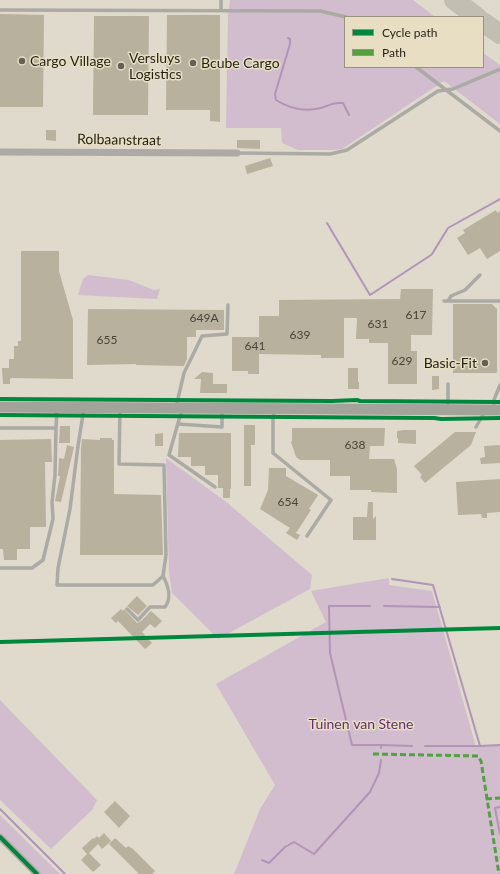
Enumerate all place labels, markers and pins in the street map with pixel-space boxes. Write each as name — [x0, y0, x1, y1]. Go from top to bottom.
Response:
place label: Versluys Logistics — [129, 50, 182, 82]
place label: Cargo Village — [30, 53, 111, 69]
place label: Bcube Cargo — [201, 55, 280, 71]
marker: Cargo Village — [17, 56, 27, 66]
marker: Bcube Cargo — [188, 58, 198, 68]
marker: Versluys Logistics — [116, 61, 126, 71]
place label: Basic-Fit — [424, 355, 477, 371]
marker: Basic-Fit — [480, 358, 490, 368]

